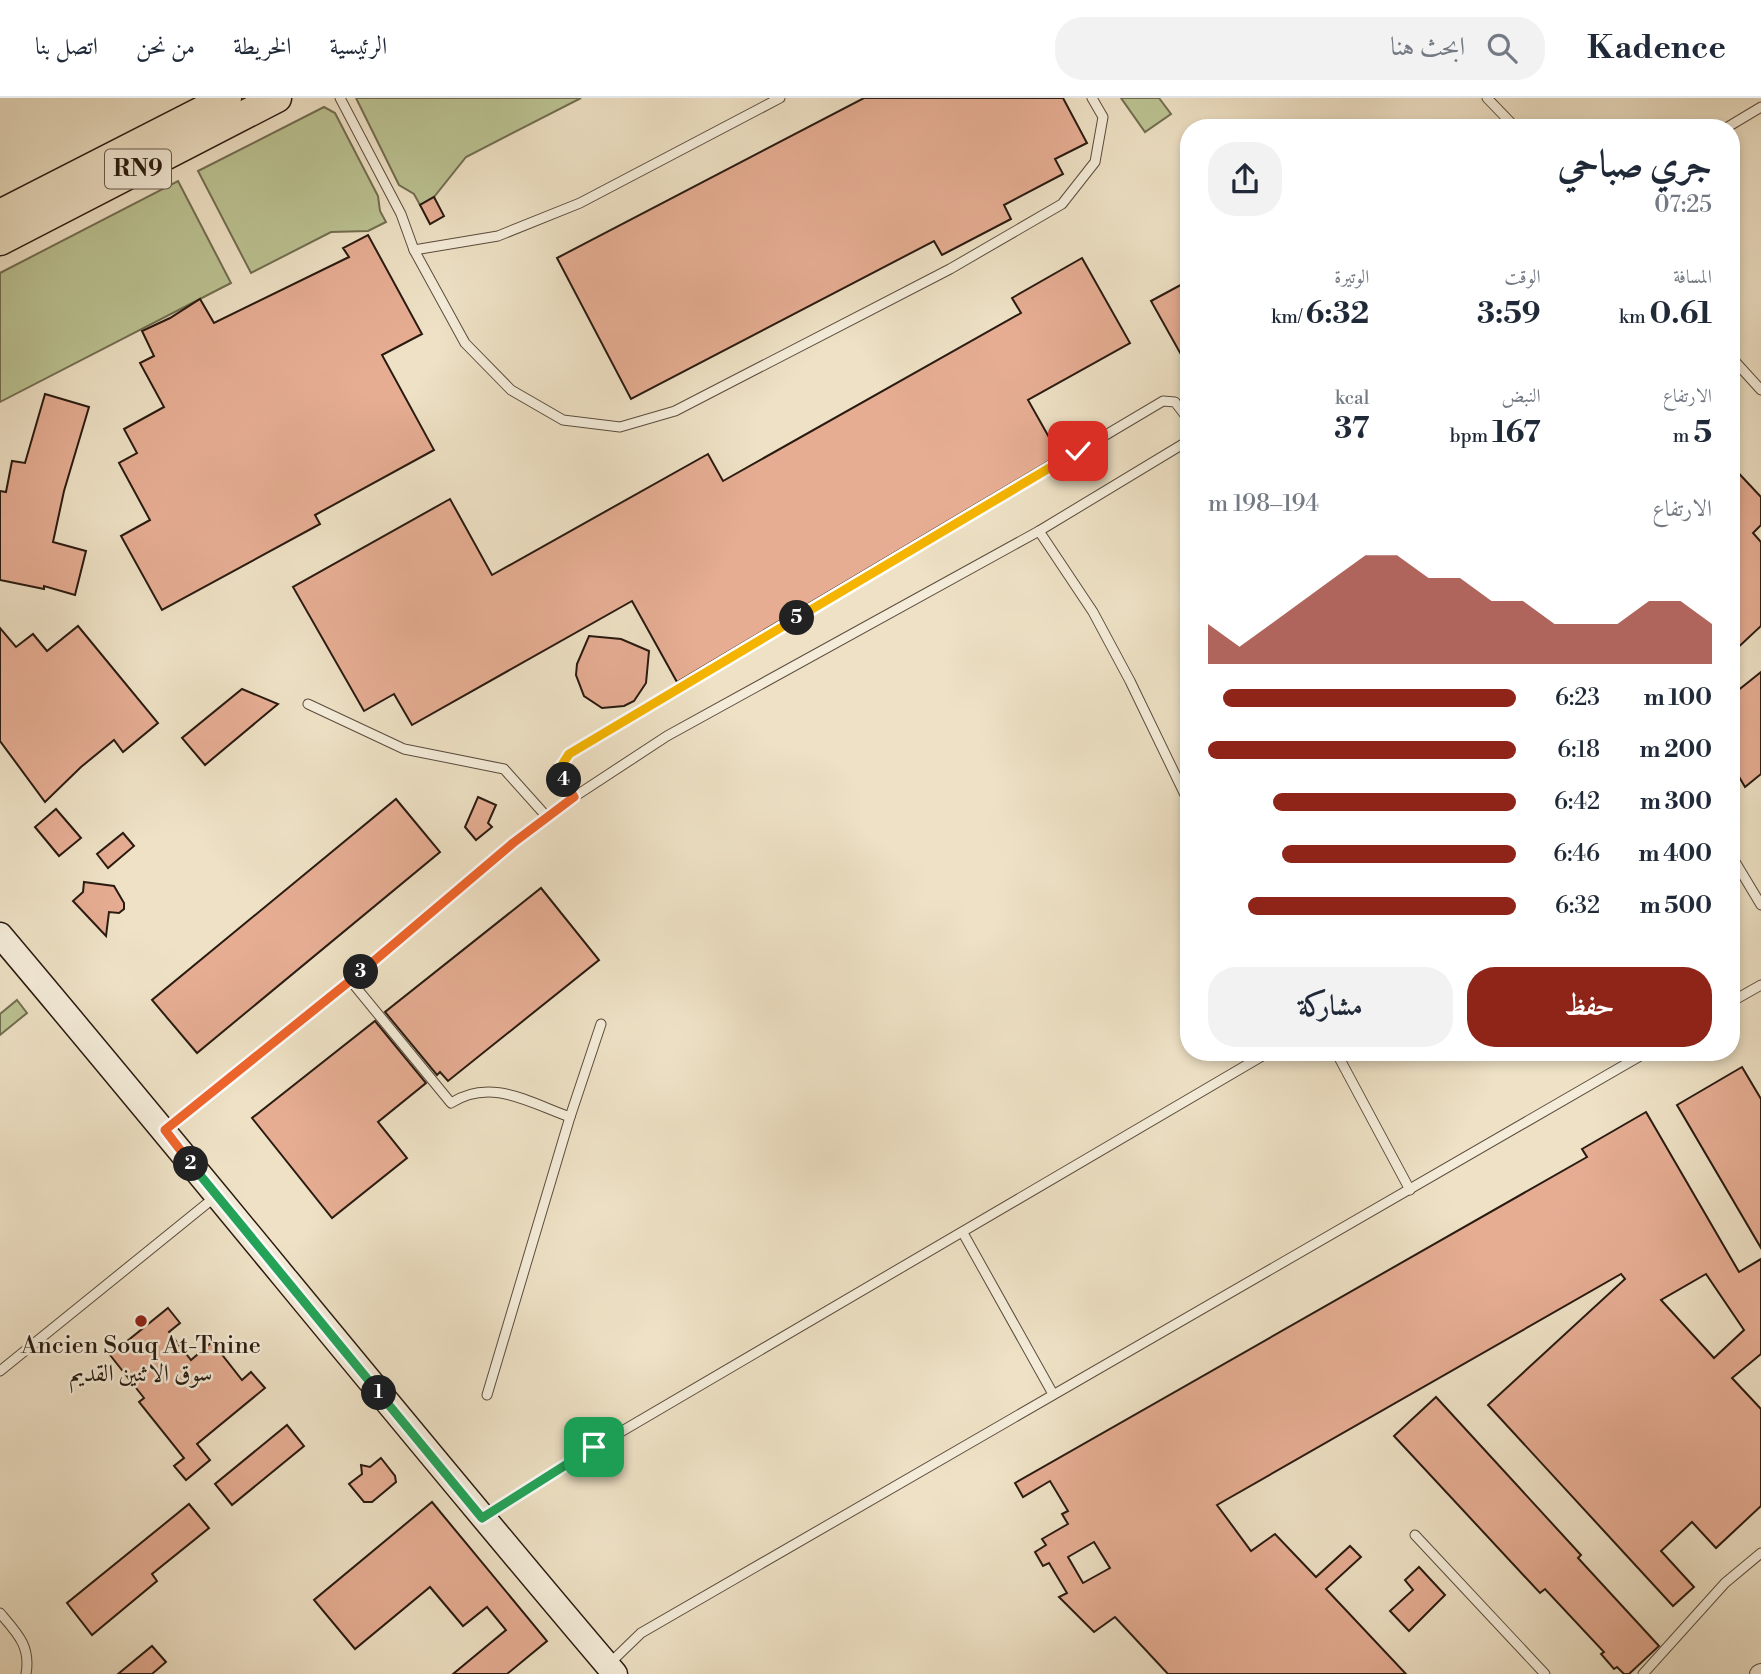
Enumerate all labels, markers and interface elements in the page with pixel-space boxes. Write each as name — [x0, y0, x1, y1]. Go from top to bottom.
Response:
search box — [1055, 17, 1545, 80]
text: Kadence — [1587, 28, 1726, 69]
icon: search — [1483, 29, 1521, 67]
text: ابحث هنا — [1390, 31, 1465, 63]
text: اتصل بنا — [35, 32, 98, 62]
text: من نحن — [136, 32, 195, 62]
text: الخريطة — [233, 32, 292, 62]
text: الرئيسية — [330, 32, 387, 62]
text: جري صباحي — [1558, 141, 1712, 188]
button: share — [1208, 142, 1282, 216]
road number: RN9 — [105, 150, 171, 188]
text: 07:25 — [1654, 191, 1712, 219]
text: الوتيرة — [1334, 265, 1369, 289]
text: الوقت — [1504, 265, 1541, 289]
text: المسافة — [1673, 265, 1712, 289]
text: 6:32 — [1305, 295, 1369, 333]
text: 3:59 — [1477, 295, 1541, 333]
text: 0.61 — [1650, 295, 1712, 333]
text: /km — [1271, 305, 1305, 329]
text: km — [1619, 305, 1650, 329]
text: النبض — [1502, 384, 1541, 408]
text: الارتفاع — [1663, 384, 1712, 408]
text: kcal — [1335, 386, 1369, 410]
text: 37 — [1334, 410, 1369, 448]
text: 167 — [1492, 414, 1541, 452]
text: 5 — [1693, 414, 1712, 452]
pin — [1048, 421, 1108, 481]
text: bpm — [1450, 424, 1492, 448]
text: m — [1673, 424, 1693, 448]
icon: check — [1059, 432, 1097, 470]
text: 194–198 m — [1208, 490, 1319, 518]
text: الارتفاع — [1652, 495, 1712, 523]
pin: 5 — [780, 601, 814, 636]
text: 5 — [791, 605, 802, 629]
text: 6:23 — [1555, 684, 1600, 712]
text: 100 m — [1644, 684, 1712, 712]
text: 6:18 — [1557, 736, 1600, 764]
text: 200 m — [1640, 736, 1712, 764]
pin: 4 — [546, 762, 582, 798]
text: 4 — [557, 767, 570, 791]
text: 6:42 — [1554, 788, 1600, 816]
text: 300 m — [1640, 788, 1712, 816]
text: 6:46 — [1553, 840, 1600, 868]
text: 400 m — [1639, 840, 1712, 868]
text: 6:32 — [1555, 892, 1600, 920]
text: 500 m — [1640, 892, 1712, 920]
pin: 3 — [344, 954, 378, 990]
text: 3 — [355, 959, 366, 983]
button: مشاركة — [1208, 967, 1453, 1047]
button: حفظ — [1467, 967, 1712, 1047]
pin: 2 — [174, 1146, 208, 1182]
text: 2 — [185, 1151, 196, 1175]
marker: Ancien Souq At-Tnine سوق الاثنين القديم — [133, 1313, 149, 1329]
place label: Ancien Souq At-Tnine سوق الاثنين القديم — [20, 1331, 261, 1394]
pin: 1 — [362, 1376, 396, 1410]
text: 1 — [374, 1380, 383, 1404]
pin — [564, 1417, 624, 1477]
icon: arrive — [575, 1428, 613, 1466]

